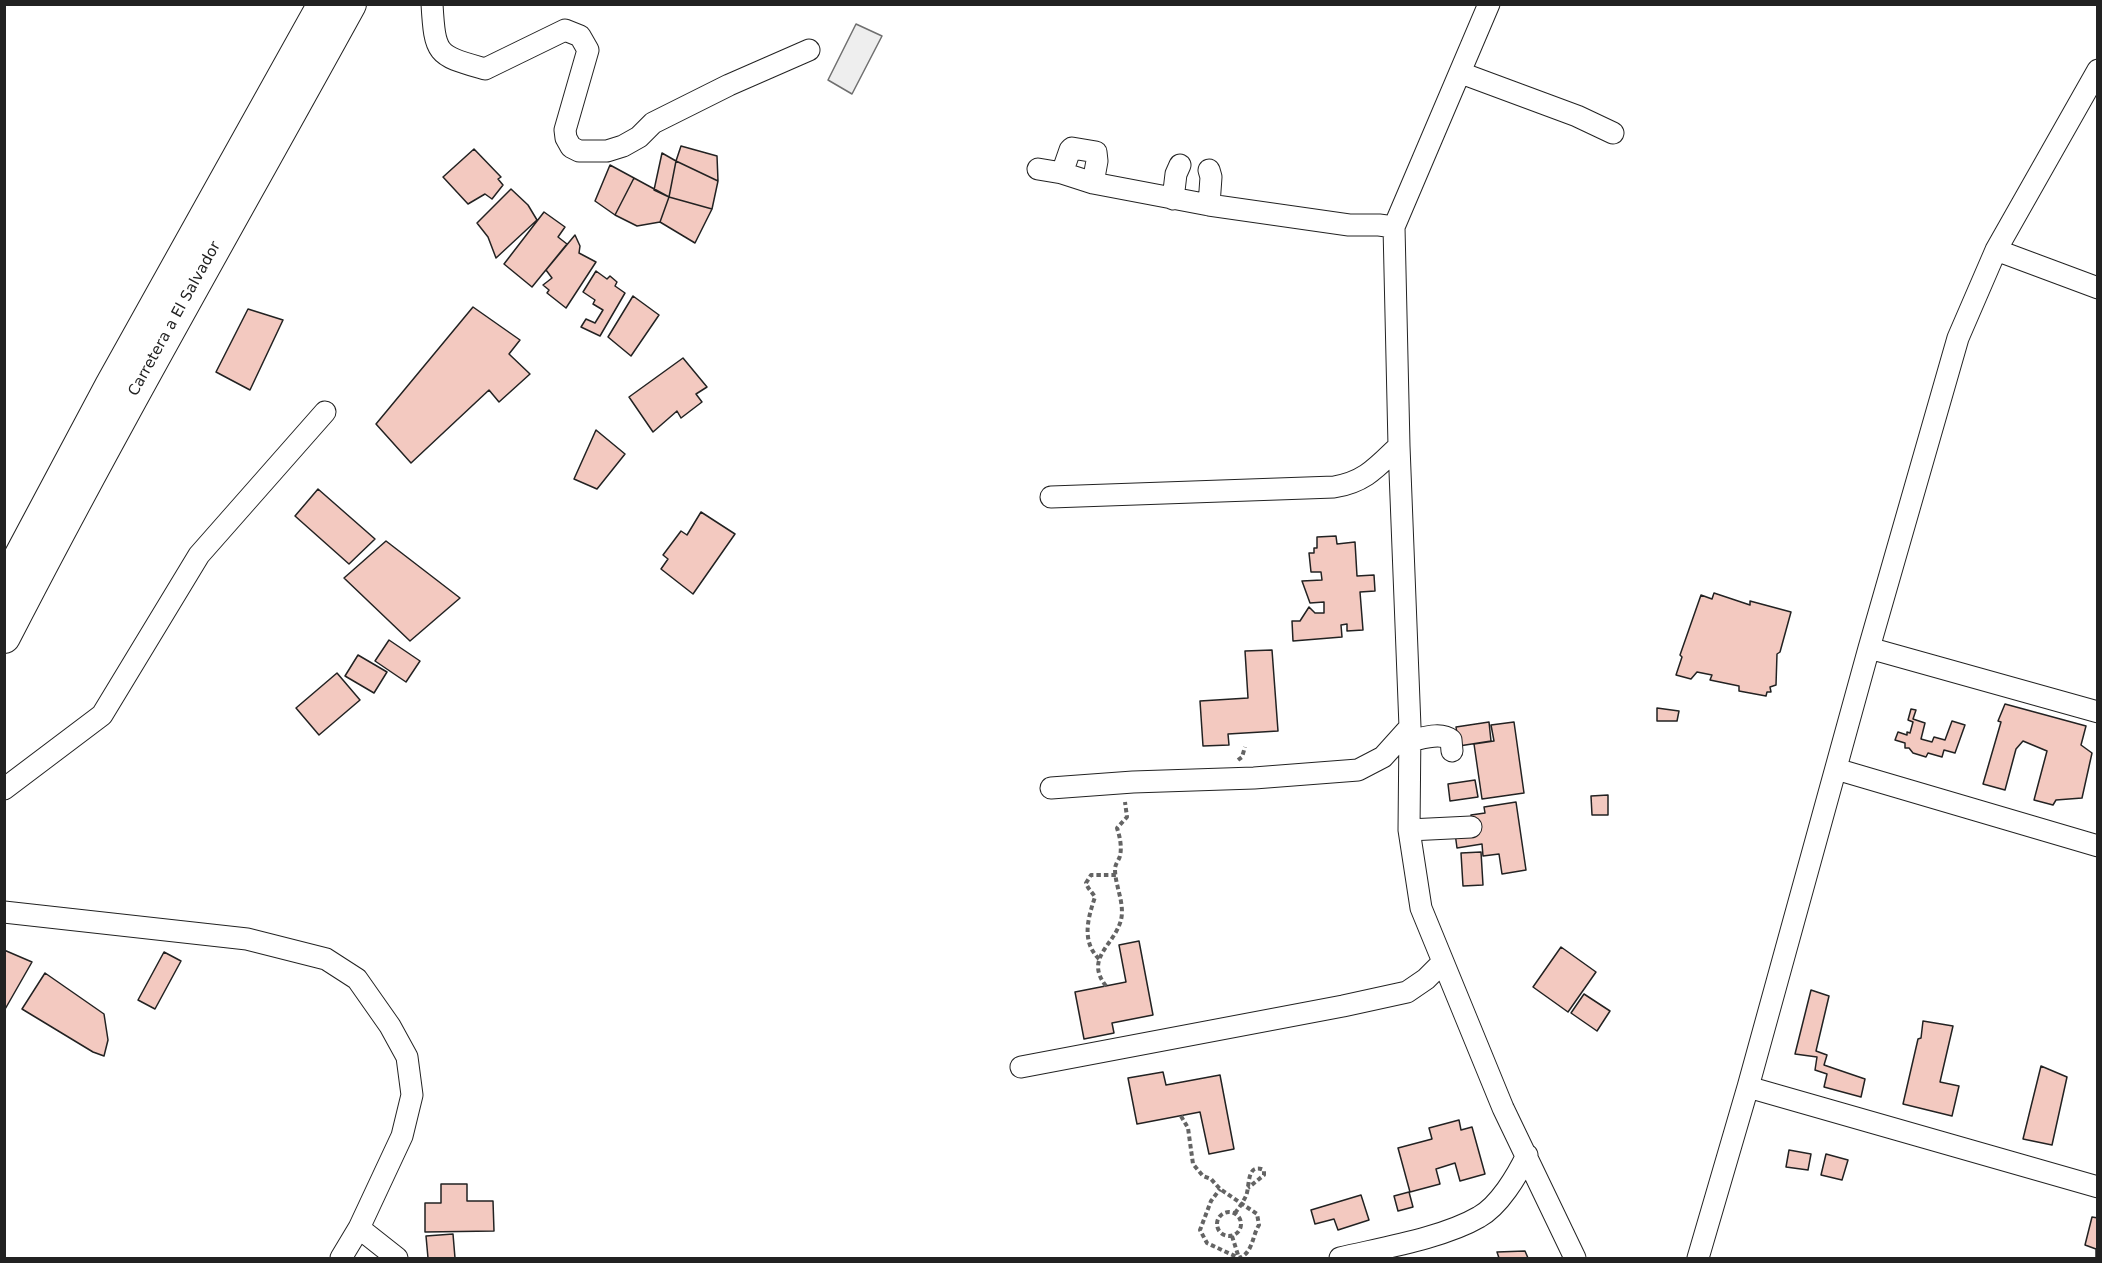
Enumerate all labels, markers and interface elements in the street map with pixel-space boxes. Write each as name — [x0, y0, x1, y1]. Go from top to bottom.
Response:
street label: Carretera a El Salvador — [125, 239, 225, 399]

